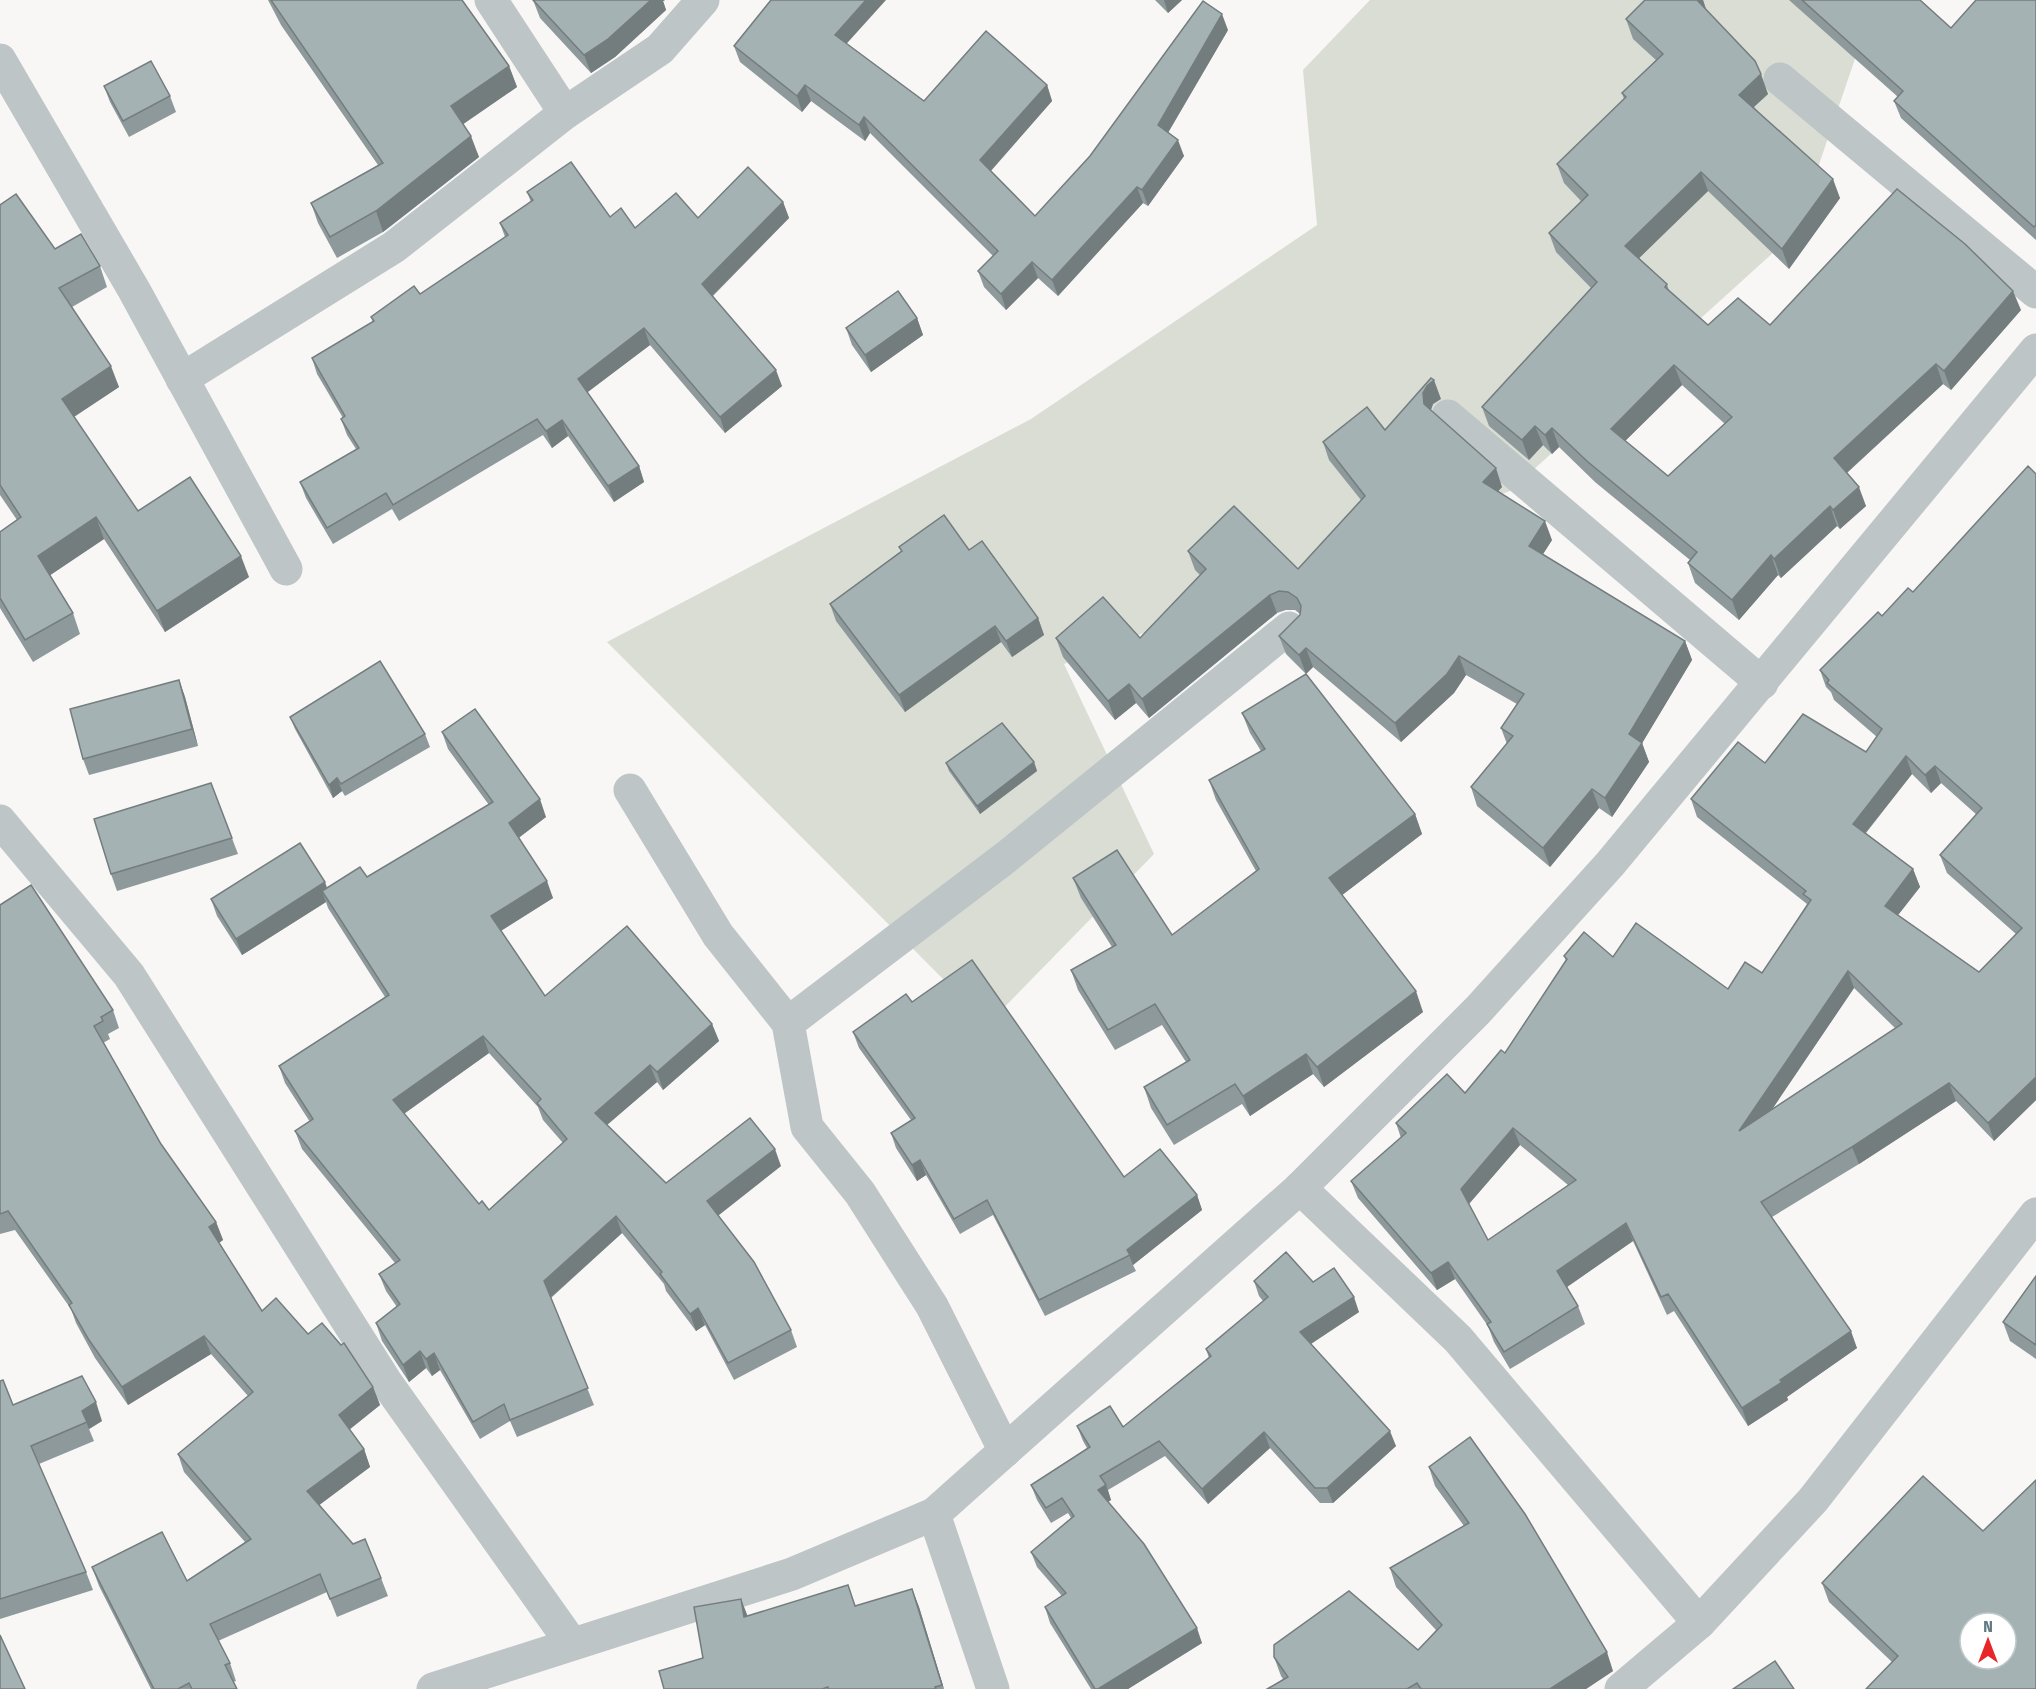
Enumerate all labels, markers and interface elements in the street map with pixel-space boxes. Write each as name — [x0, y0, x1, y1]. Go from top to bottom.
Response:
north arrow — [1958, 1611, 2018, 1671]
text: N — [1983, 1617, 1993, 1636]

